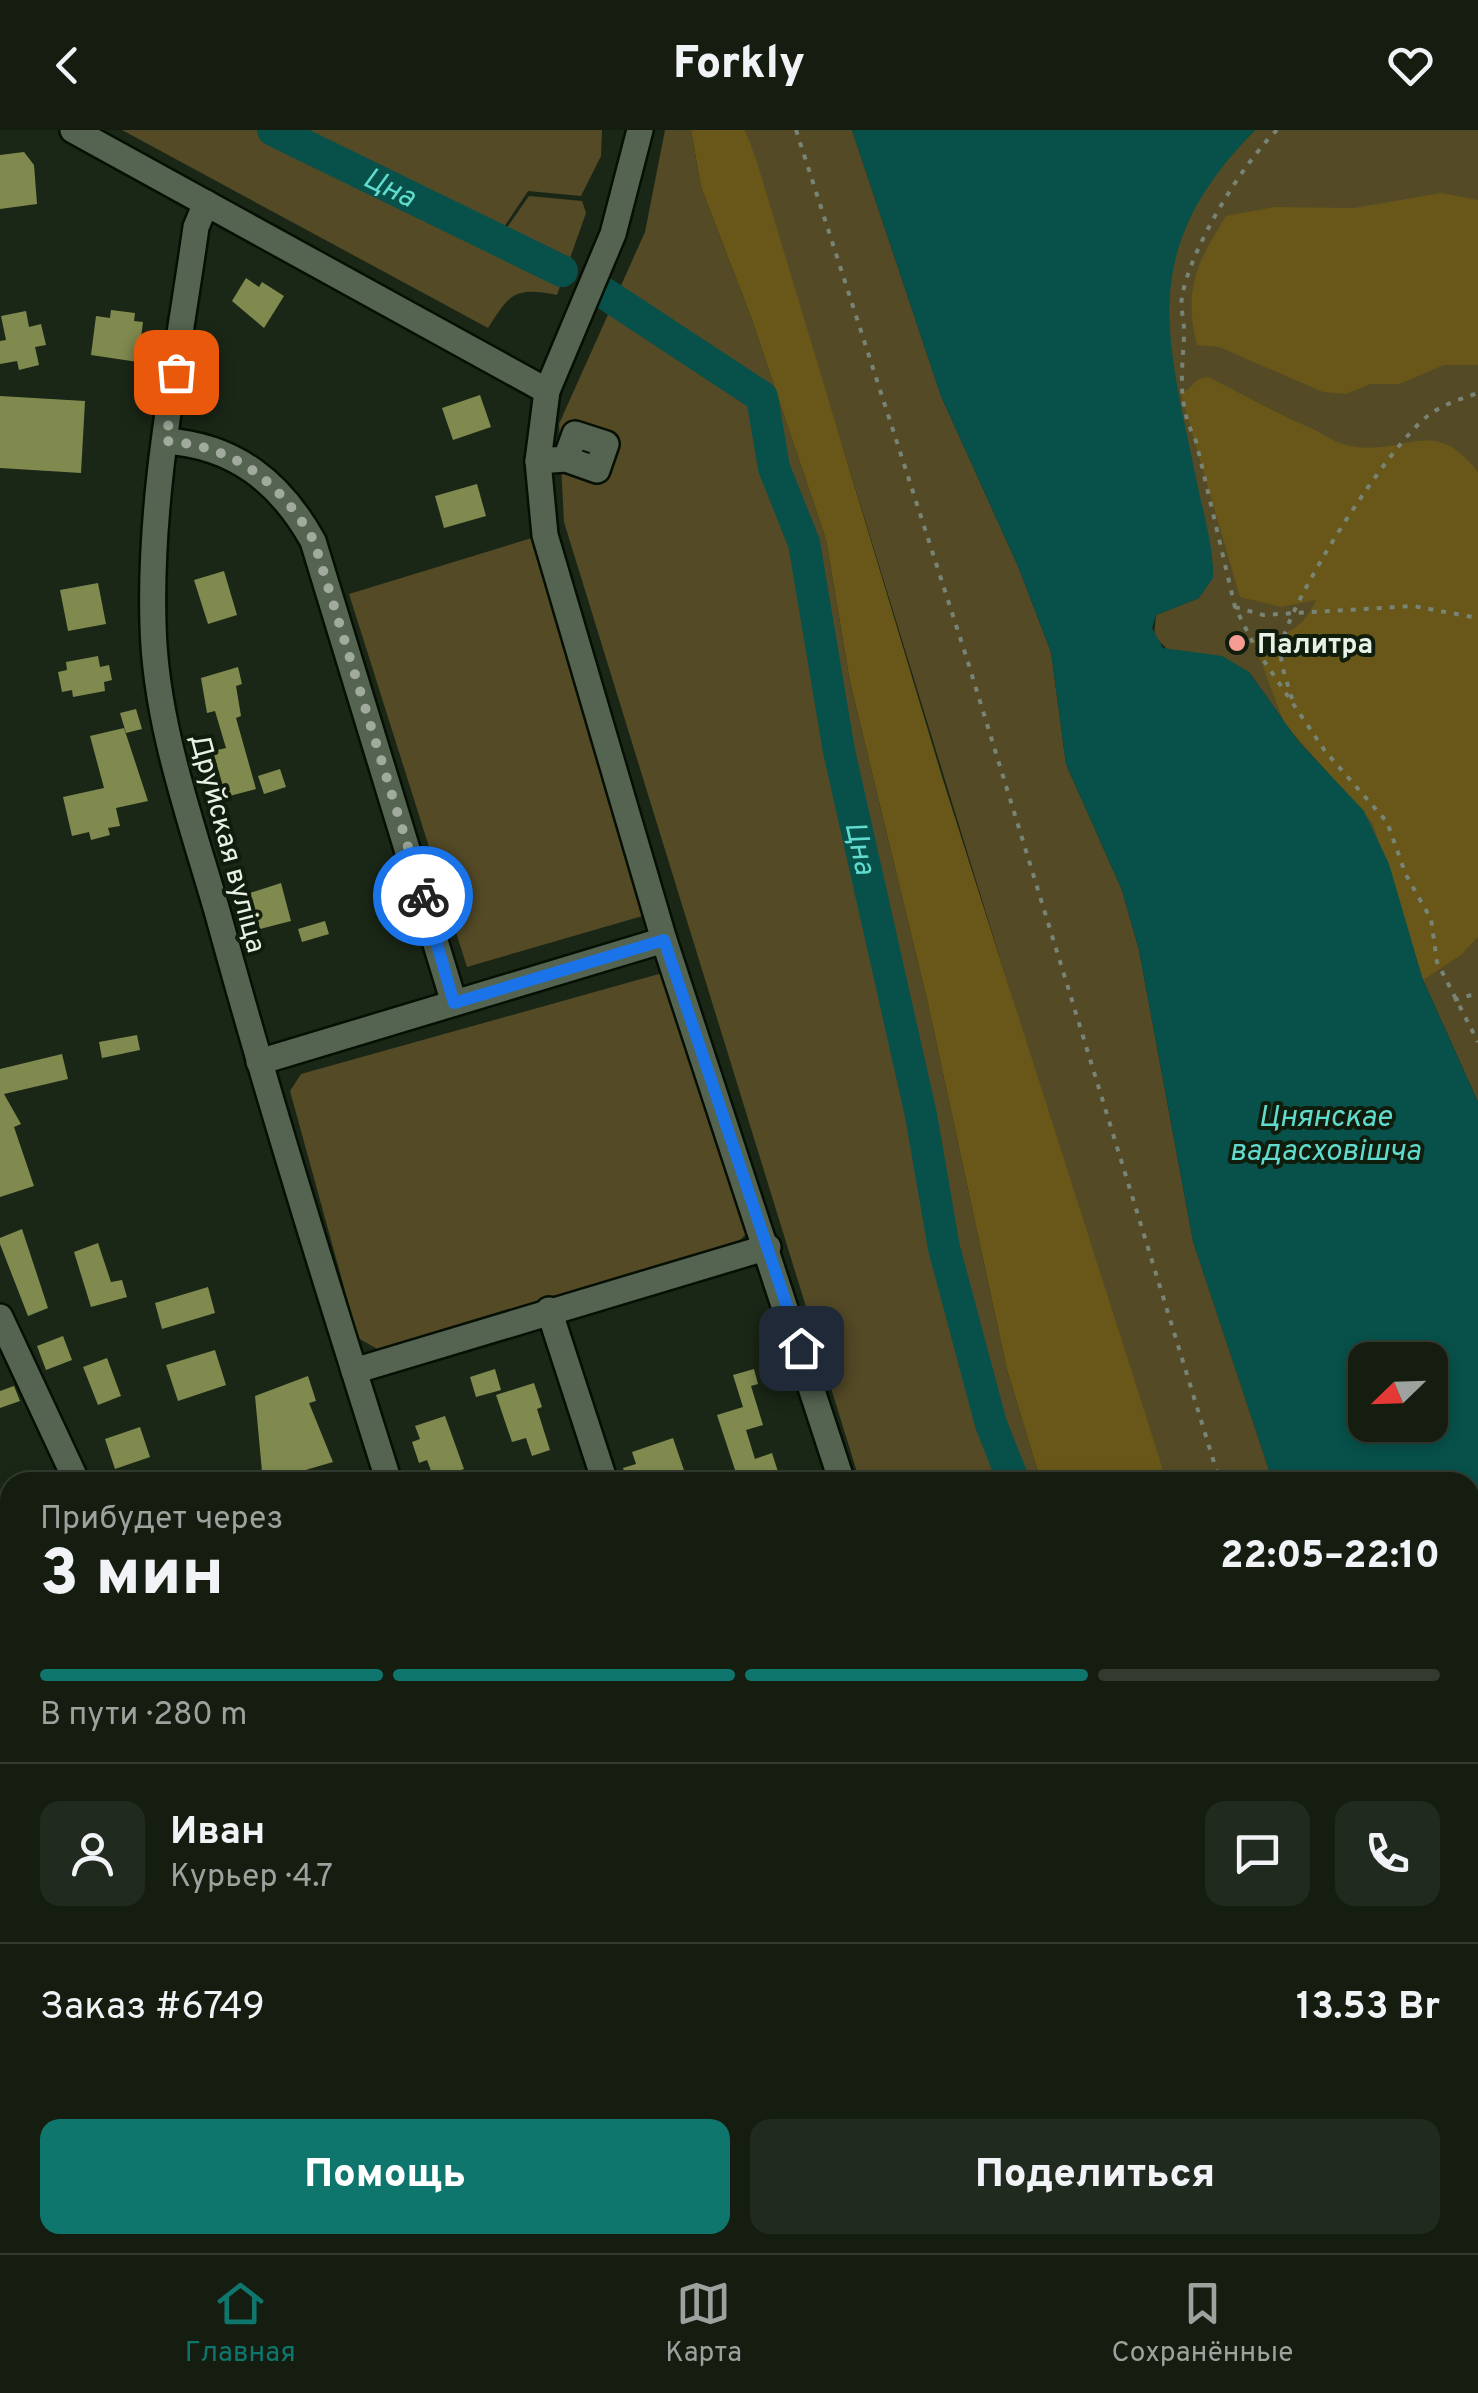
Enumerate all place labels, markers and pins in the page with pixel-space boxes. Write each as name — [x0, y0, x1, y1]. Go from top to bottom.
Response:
pin — [134, 330, 219, 415]
place label: Палитра — [1257, 628, 1373, 664]
marker: Палитра — [1226, 632, 1248, 654]
pin — [759, 1306, 844, 1391]

